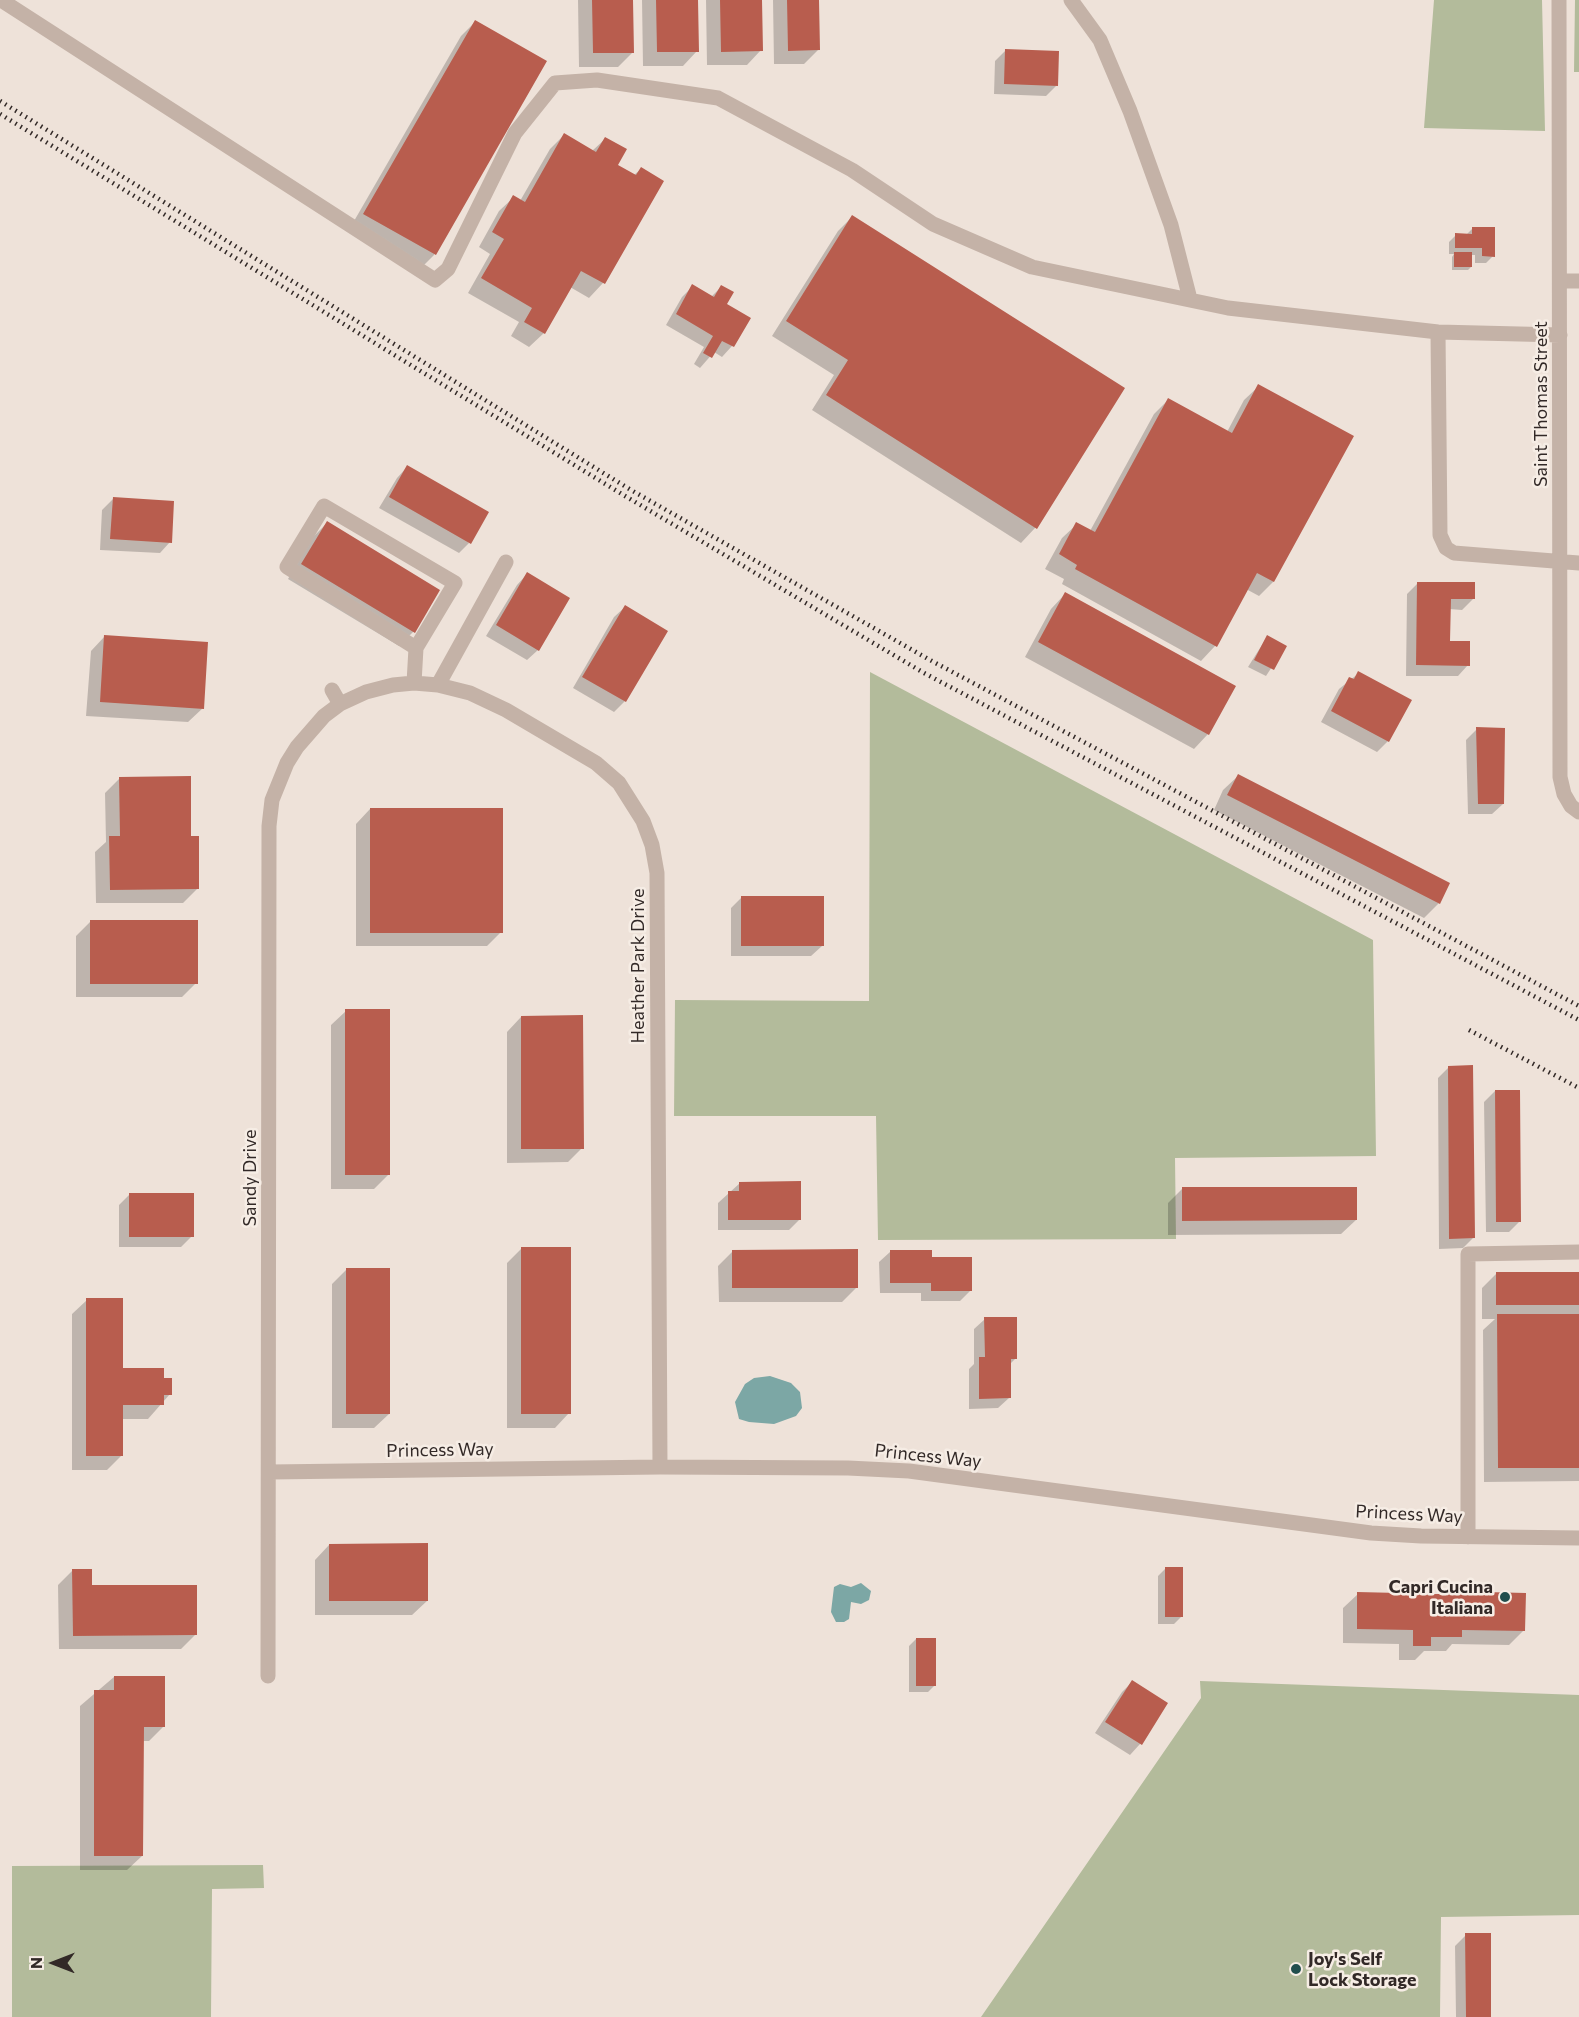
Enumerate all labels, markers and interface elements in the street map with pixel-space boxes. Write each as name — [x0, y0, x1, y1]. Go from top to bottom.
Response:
street label: Saint Thomas Street — [1530, 321, 1552, 487]
street label: Heather Park Drive — [627, 889, 649, 1043]
street label: Sandy Drive — [239, 1130, 261, 1226]
street label: Princess Way — [386, 1438, 494, 1462]
street label: Princess Way — [873, 1440, 983, 1472]
street label: Princess Way — [1355, 1500, 1463, 1528]
place label: Capri Cucina Italiana — [1388, 1576, 1493, 1618]
marker: Capri Cucina Italiana — [1498, 1590, 1512, 1604]
north arrow — [24, 1933, 84, 1993]
place label: Joy's Self Lock Storage — [1308, 1948, 1417, 1990]
text: N — [26, 1957, 45, 1969]
marker: Joy's Self Lock Storage — [1289, 1962, 1303, 1976]

